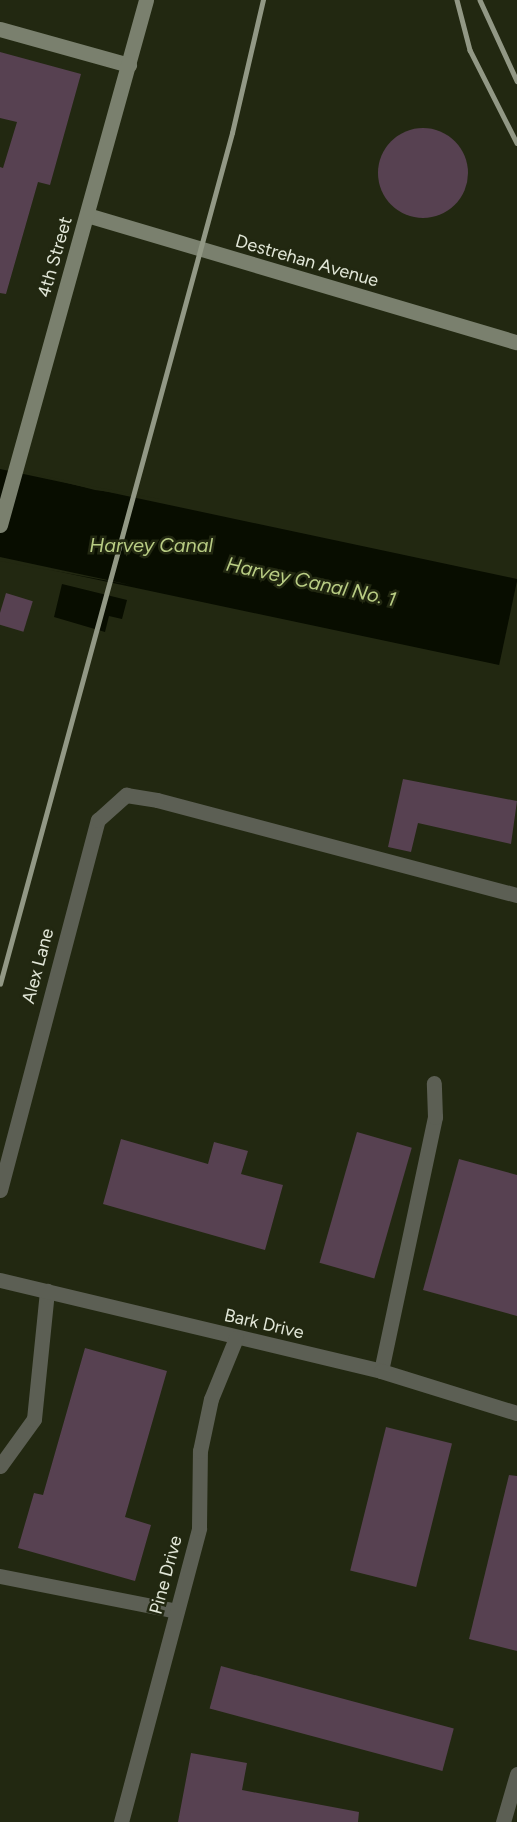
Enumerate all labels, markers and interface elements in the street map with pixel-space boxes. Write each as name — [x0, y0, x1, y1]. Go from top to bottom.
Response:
street label: 4th Street — [33, 214, 77, 300]
street label: Destrehan Avenue — [233, 230, 381, 292]
water label: Harvey Canal — [89, 533, 213, 557]
water label: Harvey Canal No. 1 — [224, 552, 398, 612]
street label: Alex Lane — [18, 926, 58, 1006]
street label: Bark Drive — [222, 1304, 306, 1344]
street label: Pine Drive — [145, 1533, 187, 1617]

